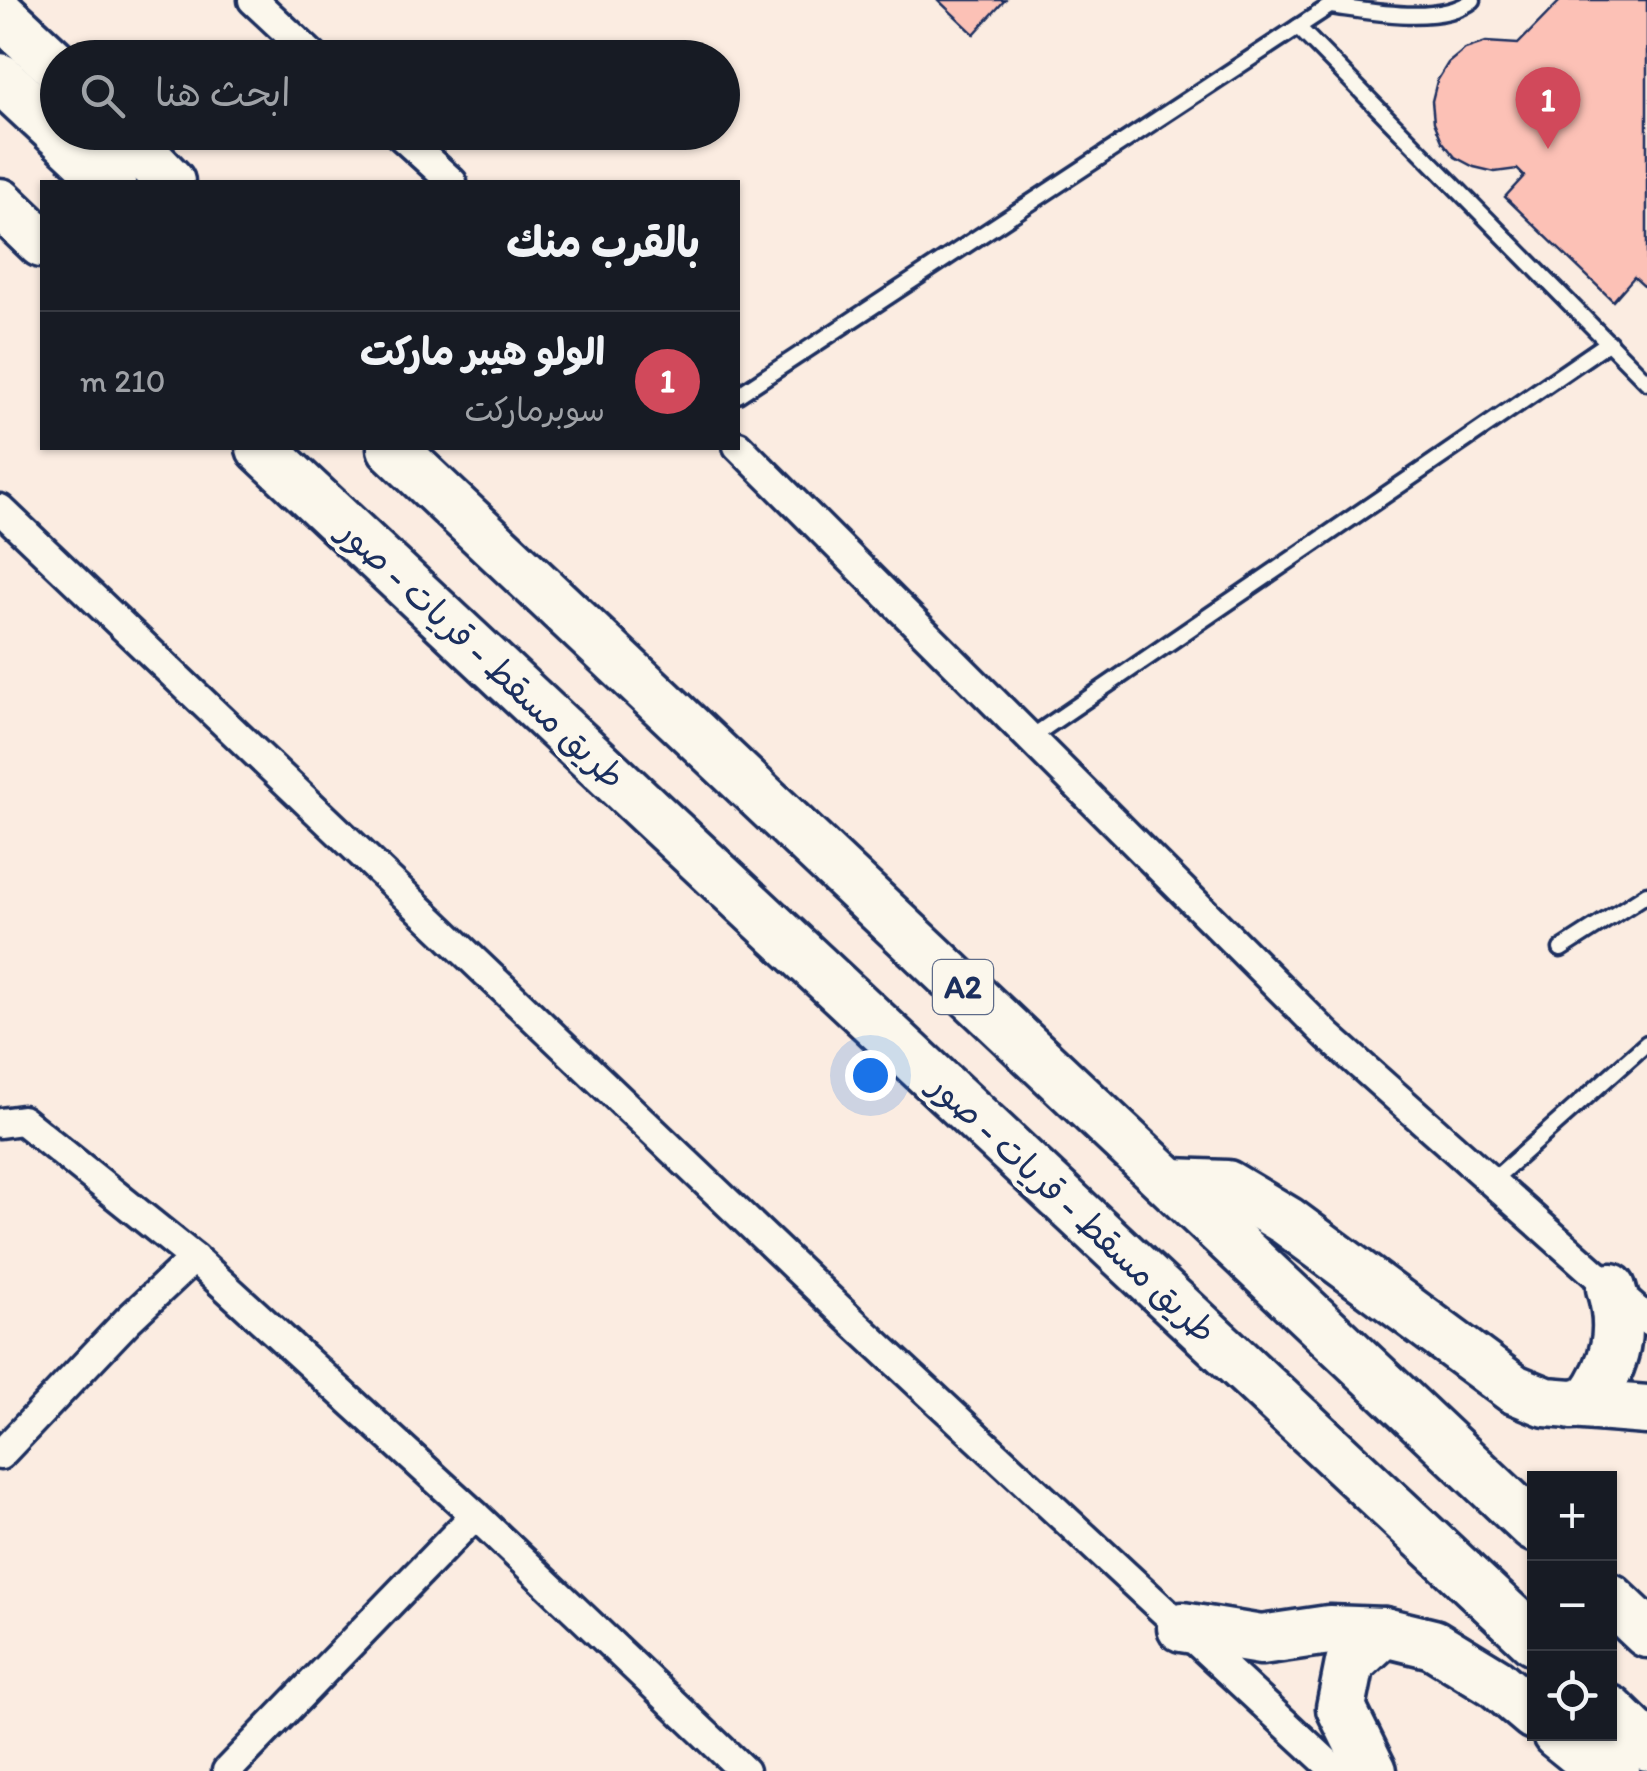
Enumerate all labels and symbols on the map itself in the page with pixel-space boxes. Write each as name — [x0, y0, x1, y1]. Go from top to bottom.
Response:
pin: 1 — [1516, 66, 1580, 149]
street label: طريق مسقط - قريات - صور — [328, 508, 634, 798]
road number: A2 — [933, 960, 993, 1014]
your location — [845, 1050, 896, 1101]
street label: طريق مسقط - قريات - صور — [919, 1062, 1225, 1352]

